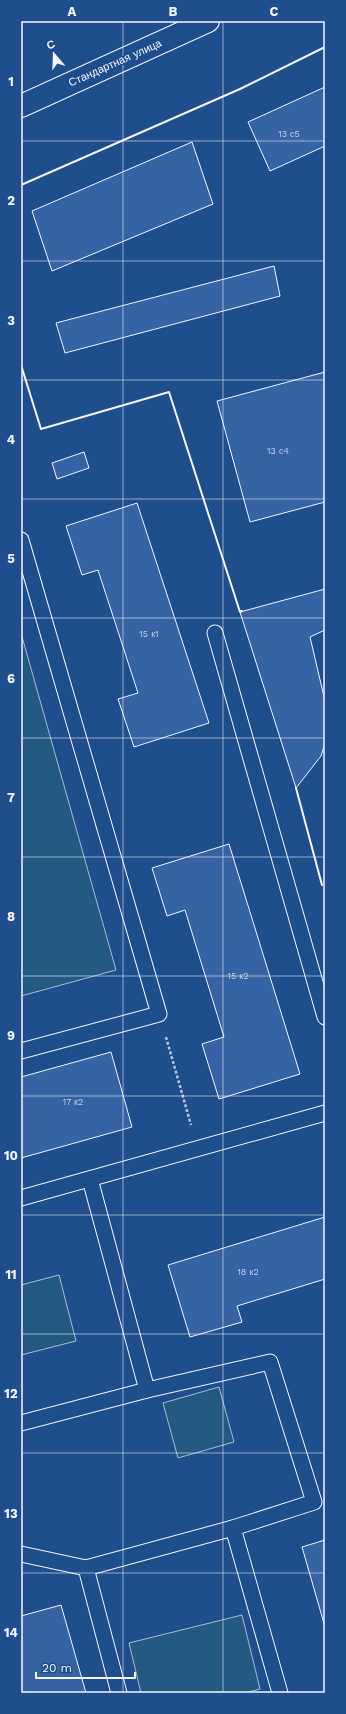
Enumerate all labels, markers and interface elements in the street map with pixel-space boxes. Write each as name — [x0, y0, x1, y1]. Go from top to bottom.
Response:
text: A — [68, 4, 77, 19]
text: B — [169, 4, 178, 19]
text: C — [270, 4, 279, 19]
north arrow — [34, 34, 74, 74]
street label: Стандартная улица — [66, 36, 164, 89]
text: С — [45, 38, 57, 52]
text: 1 — [8, 74, 14, 89]
house number: 13 с5 — [278, 129, 300, 139]
text: 2 — [7, 193, 15, 208]
text: 3 — [7, 313, 15, 328]
text: 4 — [7, 432, 16, 447]
house number: 13 с4 — [267, 446, 289, 456]
text: 5 — [7, 551, 15, 566]
house number: 15 к1 — [139, 629, 159, 639]
text: 6 — [7, 671, 15, 686]
text: 7 — [7, 790, 15, 805]
text: 8 — [7, 909, 15, 924]
house number: 15 к2 — [227, 971, 249, 981]
text: 9 — [7, 1028, 15, 1043]
house number: 17 к2 — [63, 1097, 83, 1107]
text: 10 — [4, 1148, 18, 1163]
text: 11 — [5, 1267, 17, 1282]
house number: 18 к2 — [237, 1267, 259, 1277]
text: 12 — [4, 1386, 18, 1401]
text: 13 — [4, 1506, 18, 1521]
text: 14 — [4, 1625, 19, 1640]
scale bar — [36, 1654, 135, 1680]
text: 20 m — [42, 1661, 72, 1675]

